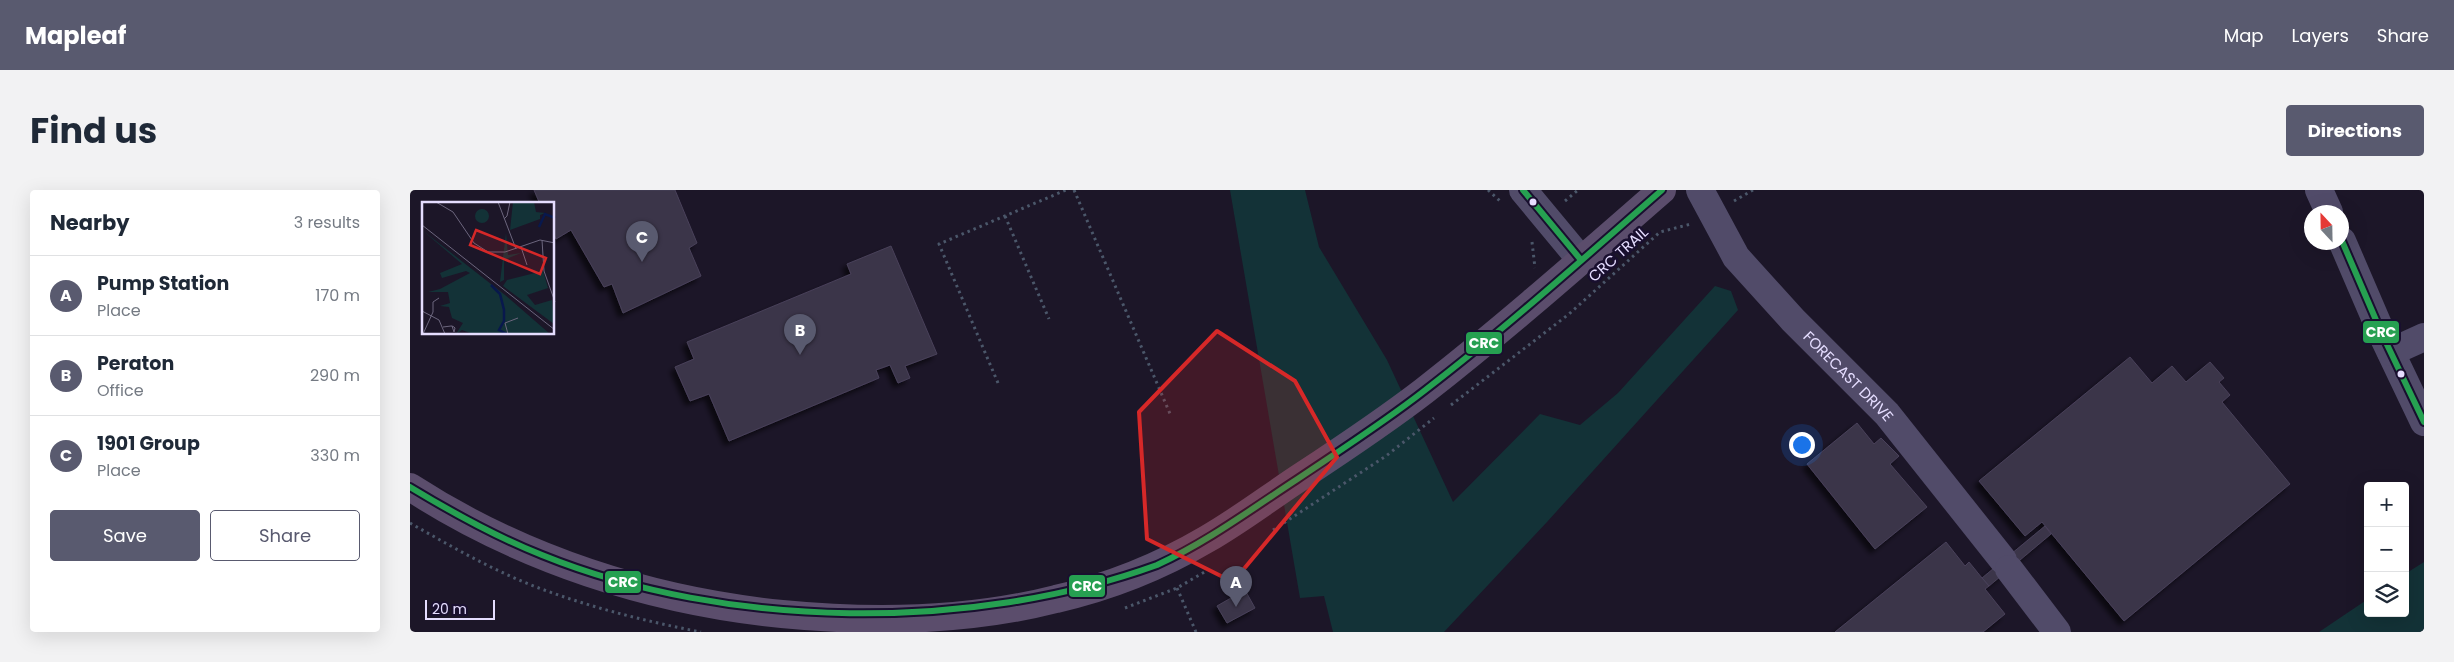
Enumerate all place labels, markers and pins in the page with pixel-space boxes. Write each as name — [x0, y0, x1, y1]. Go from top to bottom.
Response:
unlabelled marker — [1528, 197, 1538, 207]
pin: C — [626, 221, 658, 262]
pin: B — [784, 314, 816, 355]
unlabelled marker — [2396, 369, 2406, 379]
pin: A — [1220, 566, 1252, 607]

